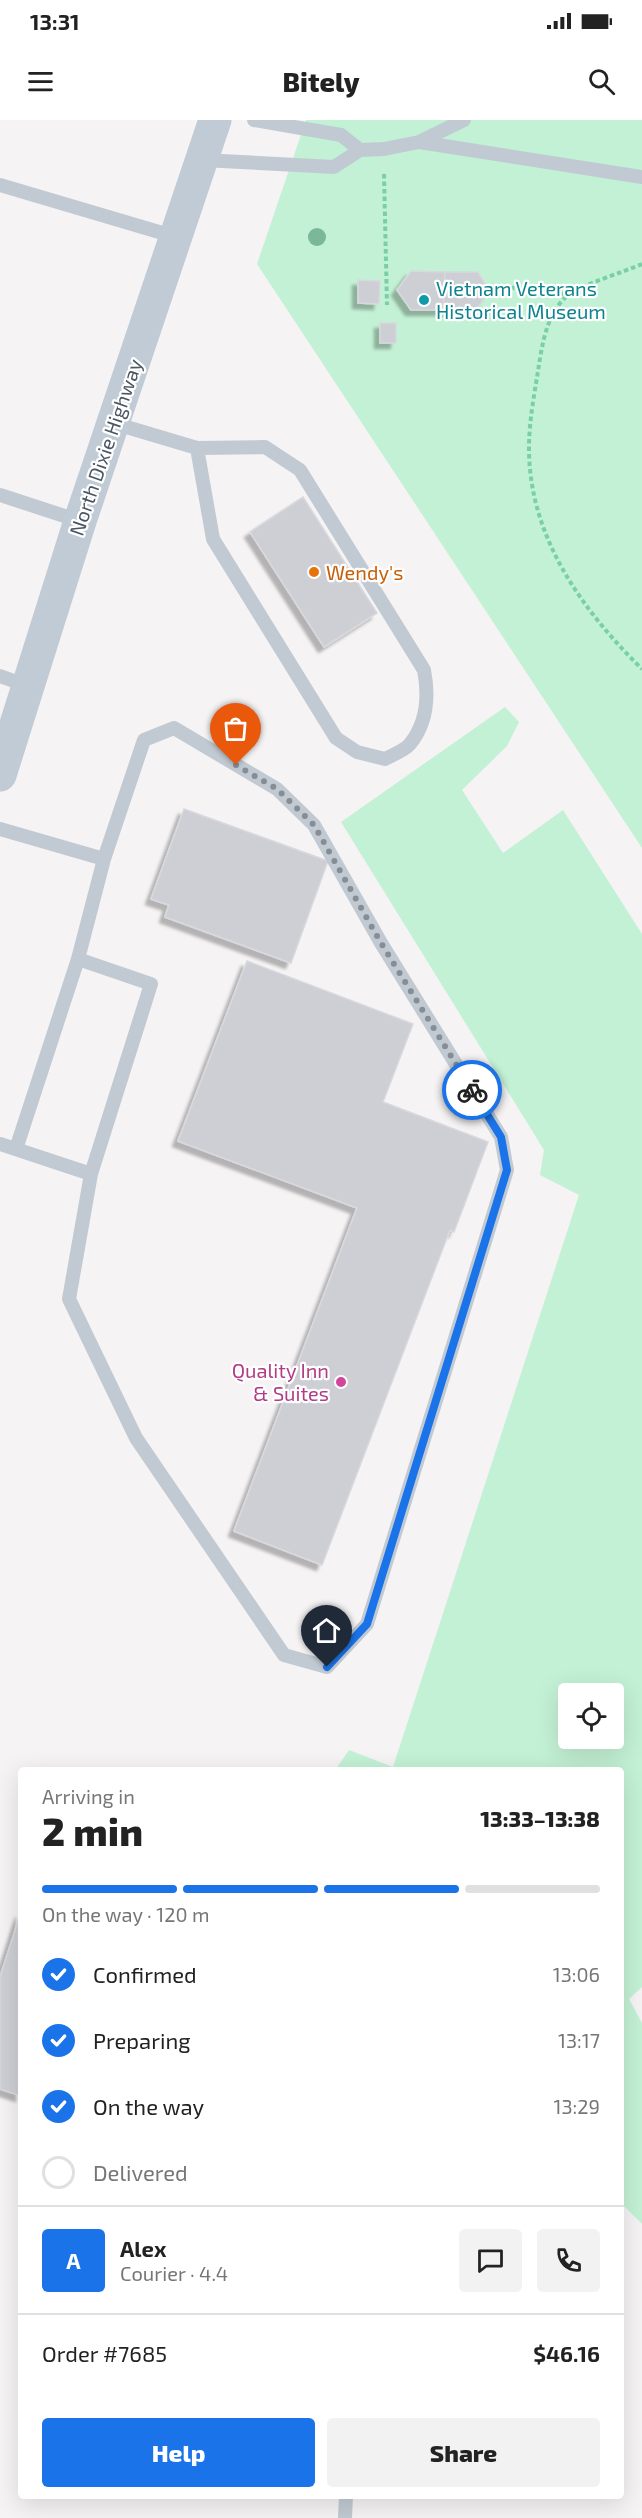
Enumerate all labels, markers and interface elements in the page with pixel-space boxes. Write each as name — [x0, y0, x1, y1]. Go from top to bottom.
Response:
text: 13:31 — [30, 8, 80, 34]
icon: menu — [24, 65, 57, 98]
text: Bitely — [283, 65, 359, 97]
icon: search — [585, 65, 618, 98]
place label: Vietnam Veterans Historical Museum — [436, 276, 606, 323]
marker: Vietnam Veterans Historical Museum — [417, 293, 431, 307]
street label: North Dixie Highway — [64, 355, 147, 538]
place label: Wendy's — [326, 560, 403, 584]
marker: Wendy's — [307, 565, 321, 579]
pin — [210, 703, 261, 765]
icon: bag — [219, 712, 252, 745]
courier — [442, 1060, 502, 1120]
icon: bike — [456, 1074, 489, 1107]
place label: Quality Inn & Suites — [232, 1358, 329, 1405]
marker: Quality Inn & Suites — [334, 1375, 348, 1389]
pin — [301, 1605, 352, 1667]
icon: home — [310, 1614, 343, 1647]
map controls — [558, 1683, 624, 1749]
button: locate — [558, 1683, 624, 1749]
text: Arriving in — [42, 1784, 135, 1808]
text: 13:33–13:38 — [480, 1805, 600, 1831]
text: 2 min — [42, 1807, 143, 1854]
text: On the way · 120 m — [42, 1902, 210, 1926]
icon: check — [42, 1958, 75, 1991]
text: Confirmed — [93, 1961, 197, 1987]
text: 13:06 — [553, 1962, 600, 1986]
icon: check — [42, 2024, 75, 2057]
text: Preparing — [93, 2027, 191, 2053]
text: 13:17 — [558, 2028, 600, 2052]
icon: check — [42, 2090, 75, 2123]
text: On the way — [93, 2093, 204, 2119]
text: 13:29 — [554, 2094, 600, 2118]
text: Delivered — [93, 2159, 188, 2185]
button: chat — [459, 2229, 522, 2292]
button: phone — [537, 2229, 600, 2292]
text: Alex — [120, 2235, 166, 2261]
text: A — [66, 2247, 81, 2273]
text: Courier · 4.4 — [120, 2261, 228, 2285]
text: Order #7685 — [42, 2340, 167, 2366]
text: $46.16 — [533, 2340, 600, 2366]
button: Help — [42, 2418, 315, 2487]
button: Share — [327, 2418, 600, 2487]

